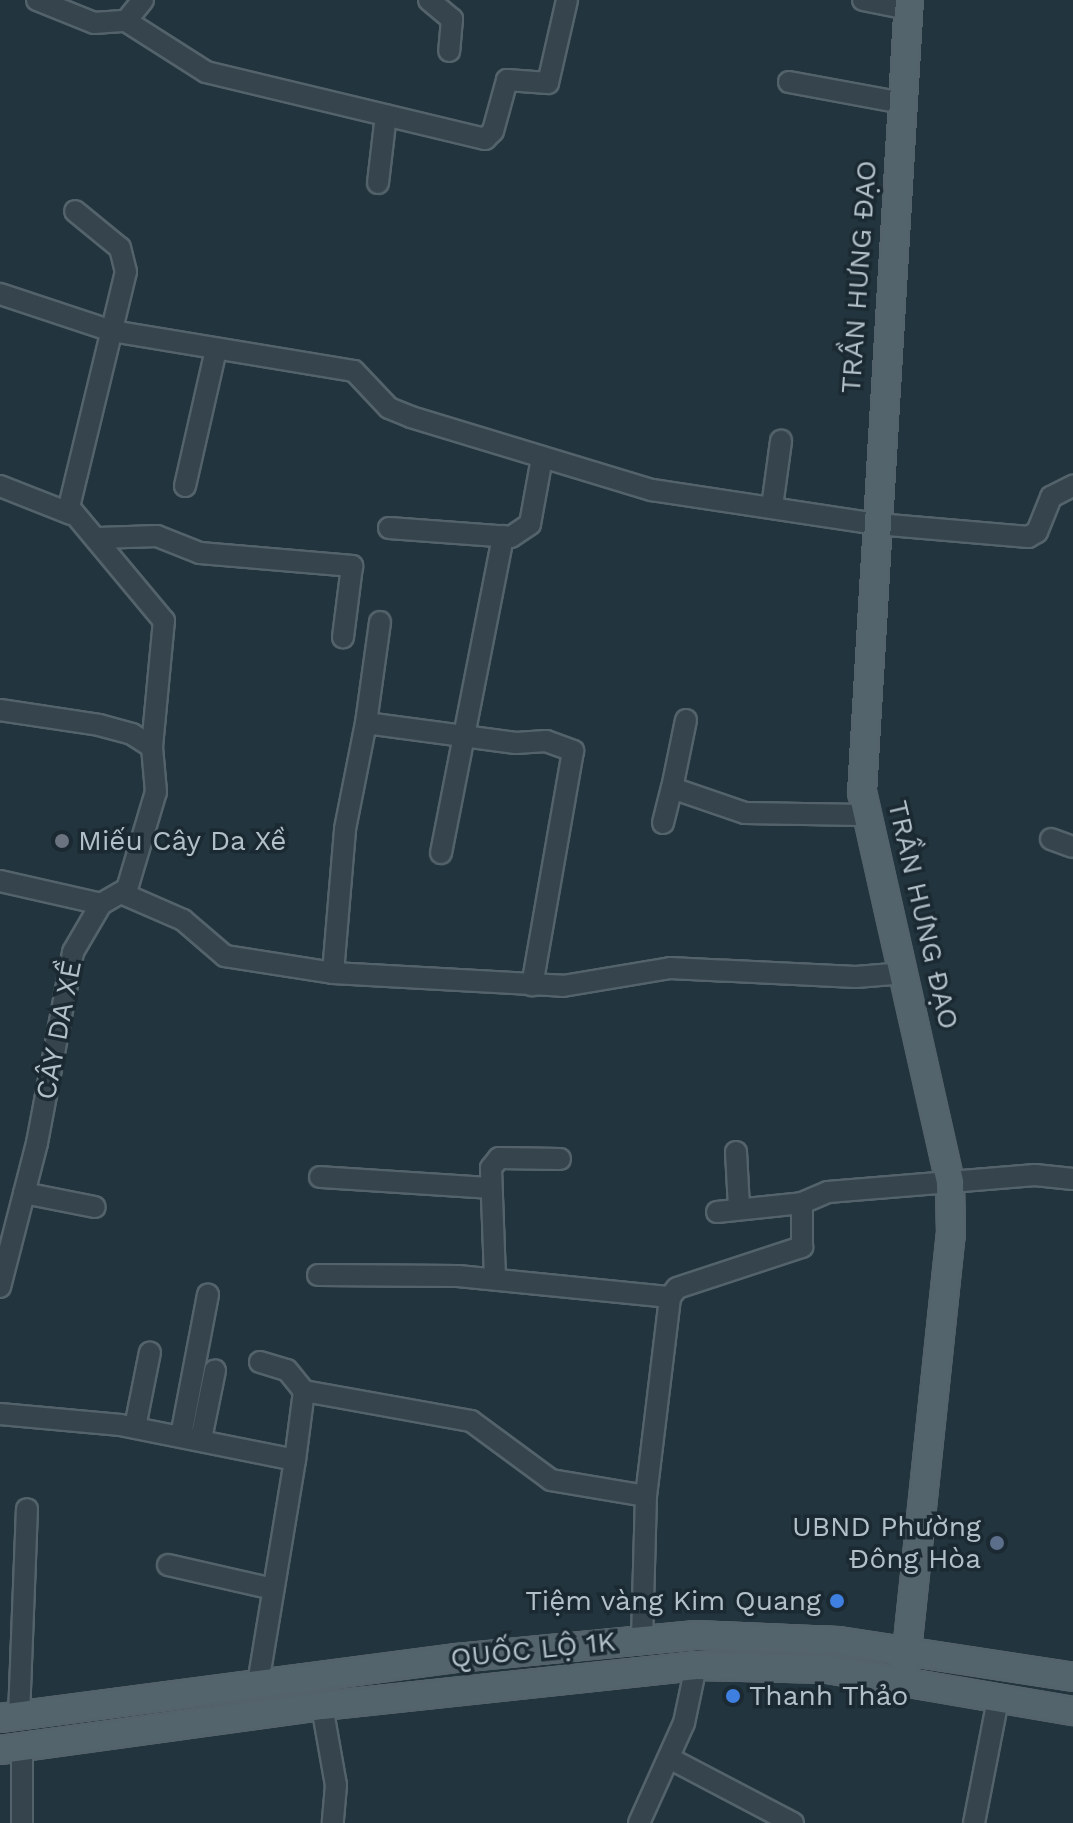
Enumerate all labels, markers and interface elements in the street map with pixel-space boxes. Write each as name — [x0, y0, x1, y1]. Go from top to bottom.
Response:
street label: TRẦN HƯNG ĐẠO — [834, 159, 884, 395]
street label: TRẦN HƯNG ĐẠO — [880, 797, 966, 1033]
place label: Miếu Cây Da Xề — [78, 824, 288, 858]
marker: Miếu Cây Da Xề — [53, 832, 71, 850]
street label: CÂY DA XỀ — [29, 956, 89, 1104]
place label: UBND Phường Đông Hòa — [792, 1510, 981, 1576]
marker: UBND Phường Đông Hòa — [988, 1534, 1006, 1552]
place label: Tiệm vàng Kim Quang — [525, 1584, 821, 1618]
marker: Tiệm vàng Kim Quang — [828, 1592, 846, 1610]
street label: QUỐC LỘ 1K — [449, 1625, 617, 1675]
place label: Thanh Thảo — [749, 1679, 909, 1713]
marker: Thanh Thảo — [724, 1687, 742, 1705]

